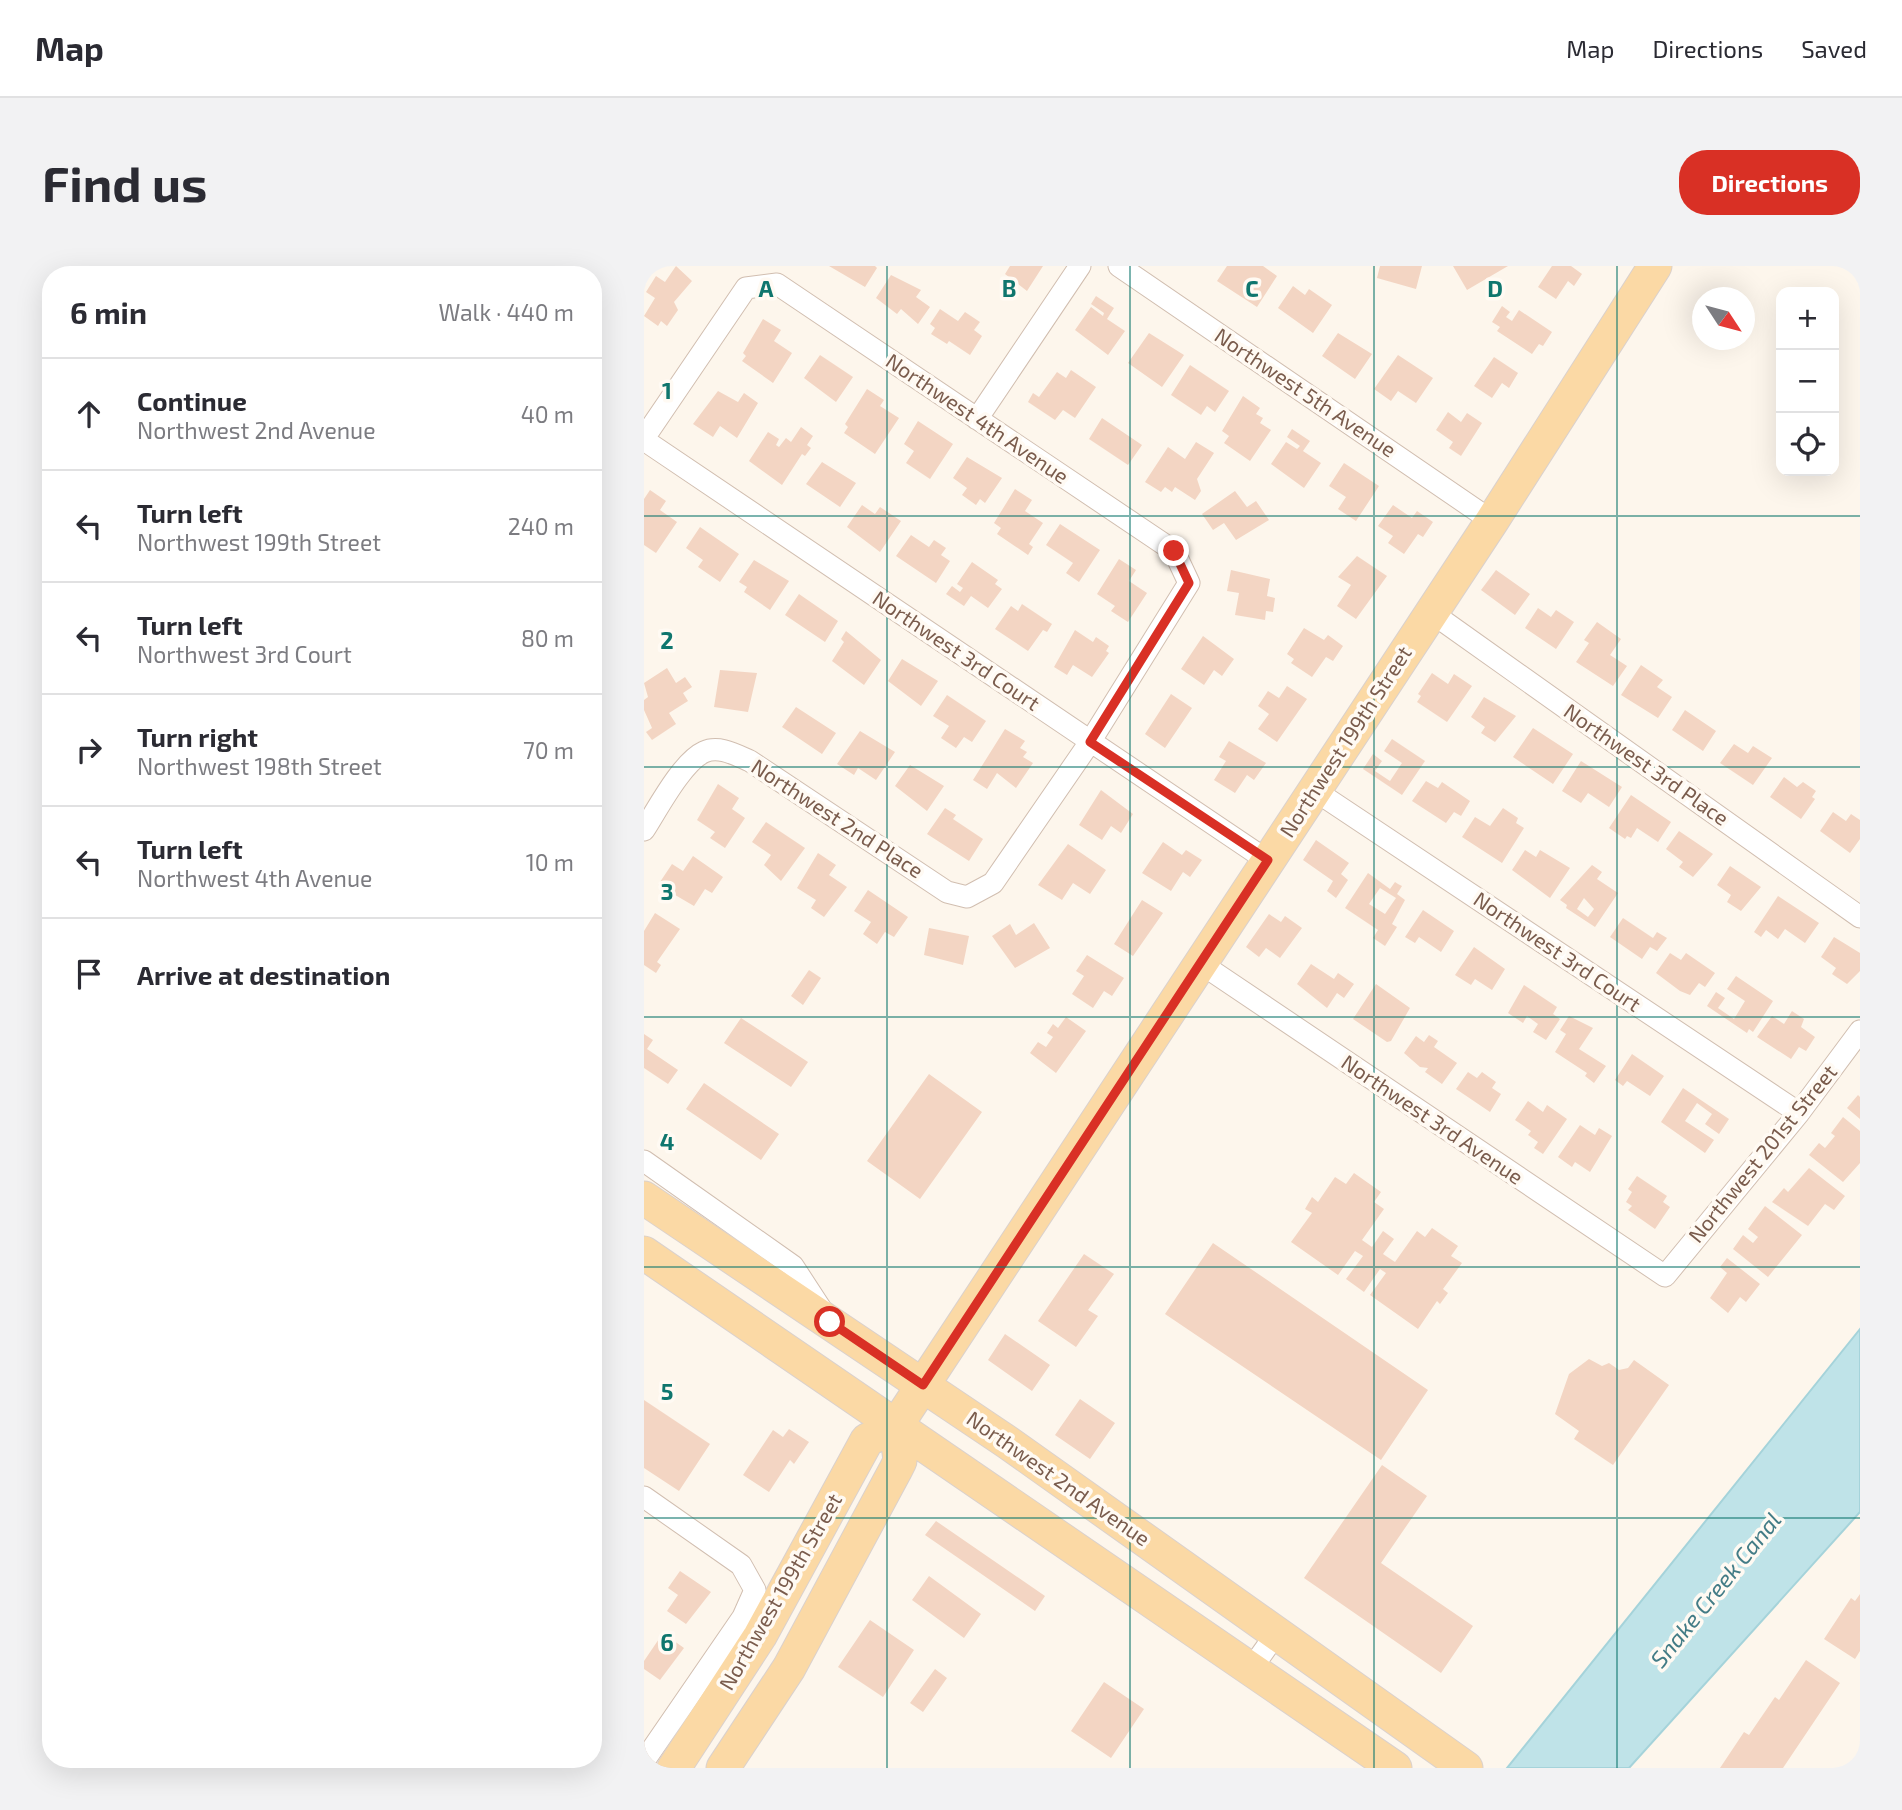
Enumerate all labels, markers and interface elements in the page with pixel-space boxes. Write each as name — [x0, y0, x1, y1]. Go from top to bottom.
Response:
text: Map — [35, 28, 104, 68]
text: Map — [1566, 34, 1614, 63]
text: Directions — [1652, 34, 1763, 63]
text: Saved — [1801, 34, 1867, 63]
button: Directions — [1679, 150, 1860, 215]
text: Find us — [42, 153, 207, 212]
text: A — [758, 274, 774, 302]
text: B — [1002, 274, 1016, 302]
text: C — [1245, 274, 1259, 302]
text: D — [1487, 274, 1503, 302]
north arrow — [1692, 287, 1755, 350]
map controls — [1776, 287, 1839, 476]
button: + — [1776, 287, 1839, 350]
text: 6 min — [70, 294, 147, 330]
text: Walk · 440 m — [438, 298, 574, 326]
street label: Northwest 5th Avenue — [1210, 322, 1401, 462]
street label: Northwest 4th Avenue — [882, 347, 1074, 488]
button: − — [1776, 350, 1839, 413]
text: 1 — [662, 376, 672, 404]
text: Continue — [137, 385, 247, 416]
icon: ahead — [70, 395, 108, 433]
text: 40 m — [521, 400, 574, 428]
button: locate — [1776, 413, 1839, 476]
text: Northwest 2nd Avenue — [137, 416, 376, 444]
text: Turn left — [137, 497, 243, 528]
icon: left — [70, 507, 108, 545]
text: 240 m — [508, 512, 574, 540]
text: Northwest 199th Street — [137, 528, 381, 556]
route end — [1158, 535, 1189, 566]
street label: Northwest 3rd Court — [869, 585, 1045, 715]
text: Turn left — [137, 609, 243, 640]
icon: left — [70, 619, 108, 657]
text: 80 m — [521, 624, 574, 652]
text: 2 — [660, 626, 674, 654]
text: Northwest 3rd Court — [137, 640, 352, 668]
street label: Northwest 199th Street — [1274, 641, 1416, 841]
street label: Northwest 3rd Place — [1560, 698, 1734, 830]
text: Turn right — [137, 721, 258, 752]
icon: right — [70, 731, 108, 769]
text: 70 m — [523, 736, 574, 764]
text: Northwest 198th Street — [137, 752, 382, 780]
street label: Northwest 2nd Place — [747, 753, 928, 883]
text: Turn left — [137, 833, 243, 864]
icon: left — [70, 843, 108, 881]
text: 10 m — [526, 848, 574, 876]
text: Northwest 4th Avenue — [137, 864, 372, 892]
text: 3 — [660, 877, 674, 905]
street label: Northwest 3rd Court — [1470, 886, 1646, 1016]
icon: arrive — [70, 955, 108, 993]
text: Arrive at destination — [137, 959, 390, 990]
street label: Northwest 3rd Avenue — [1337, 1049, 1528, 1189]
street label: Northwest 201st Street — [1682, 1059, 1841, 1247]
text: 4 — [660, 1127, 674, 1155]
route start — [814, 1306, 845, 1337]
text: 5 — [661, 1377, 673, 1405]
street label: Northwest 2nd Avenue — [962, 1405, 1155, 1550]
street label: Northwest 199th Street — [713, 1488, 846, 1694]
water label: Snake Creek Canal — [1644, 1506, 1786, 1673]
text: 6 — [660, 1628, 674, 1656]

